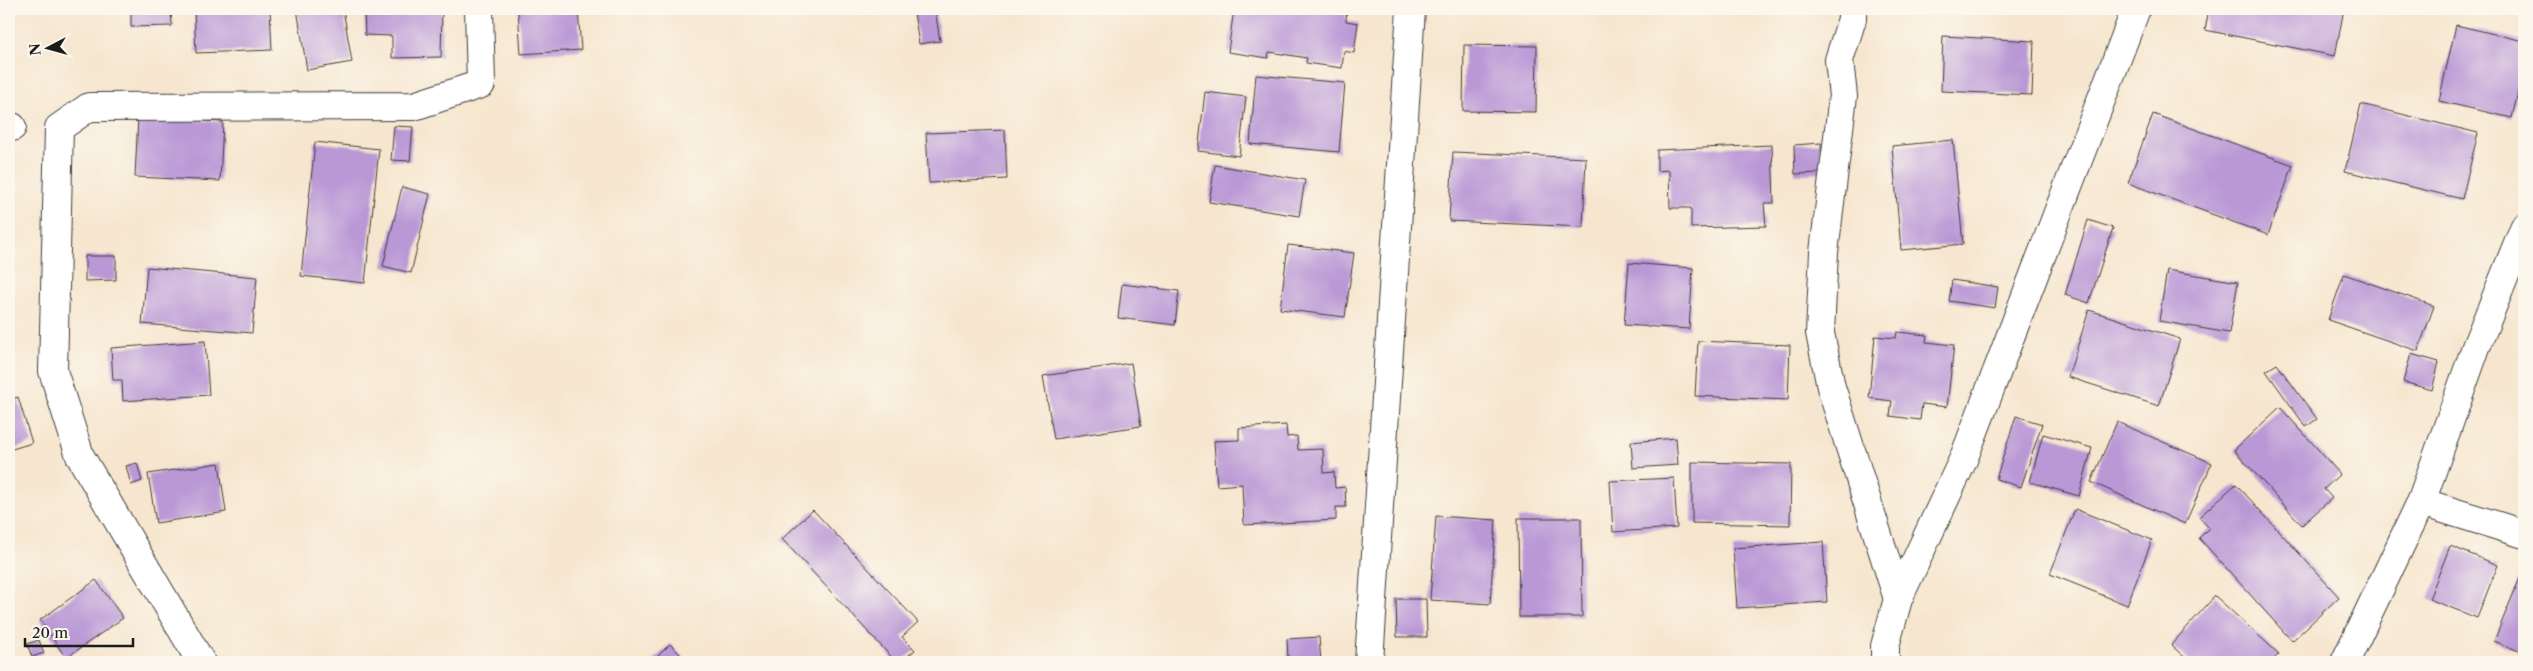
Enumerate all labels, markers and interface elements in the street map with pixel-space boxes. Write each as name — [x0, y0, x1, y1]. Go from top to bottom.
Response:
north arrow — [22, 22, 72, 72]
text: N — [25, 42, 45, 56]
scale bar — [25, 616, 132, 648]
text: 20 m — [32, 623, 68, 642]

